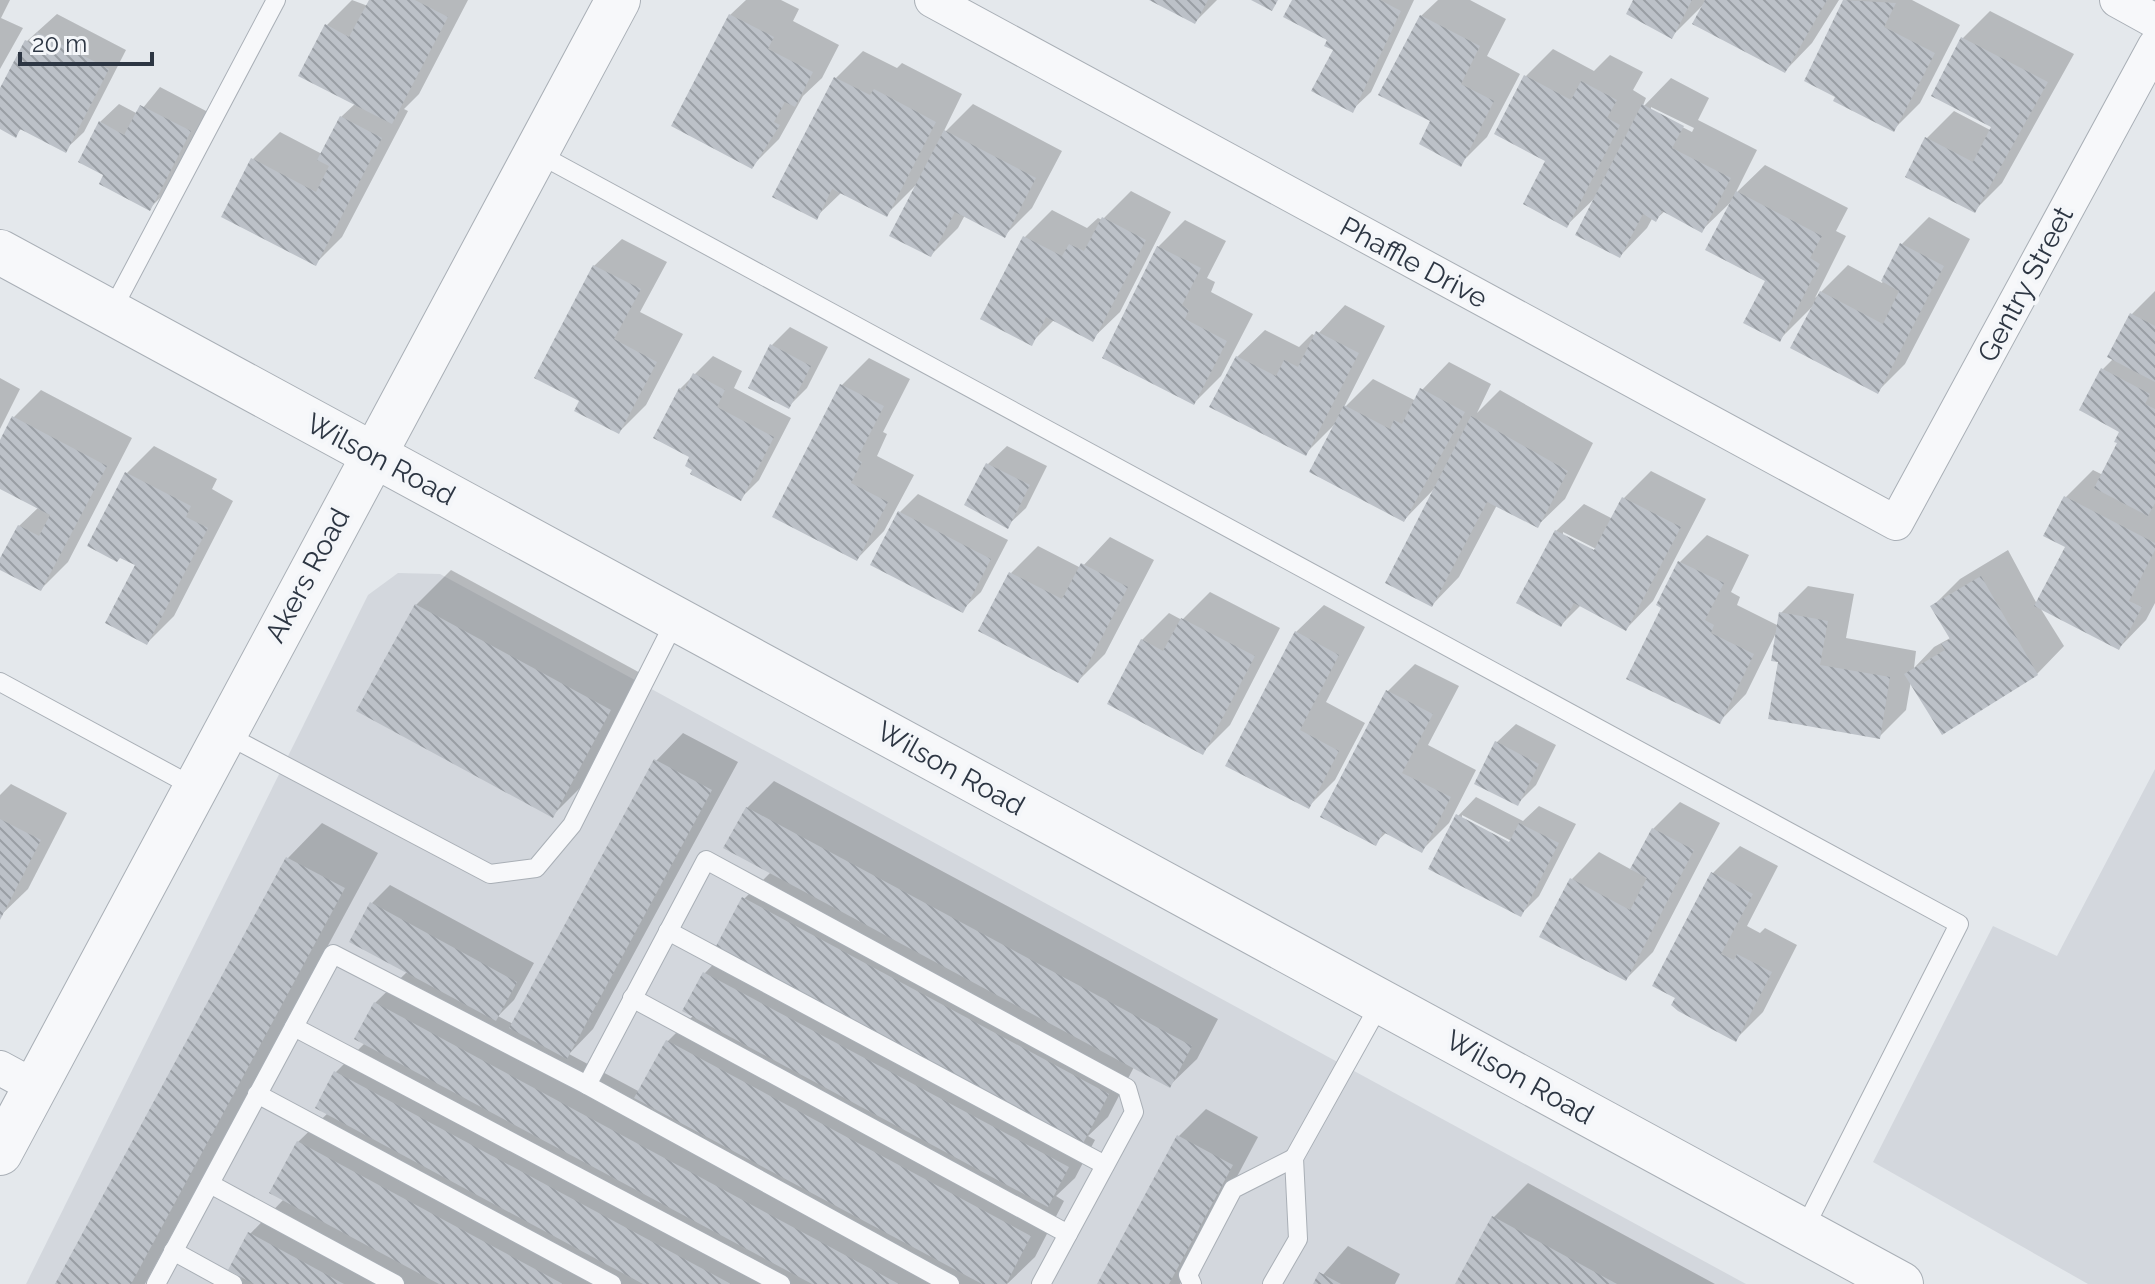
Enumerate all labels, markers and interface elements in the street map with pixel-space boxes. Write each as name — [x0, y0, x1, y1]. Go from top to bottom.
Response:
scale bar — [20, 16, 152, 66]
text: 20 m — [32, 29, 87, 58]
street label: Gentry Street — [1971, 200, 2080, 368]
street label: Phaffle Drive — [1334, 210, 1493, 315]
street label: Wilson Road — [301, 406, 461, 512]
street label: Akers Road — [258, 503, 357, 648]
street label: Wilson Road — [871, 714, 1030, 823]
street label: Wilson Road — [1440, 1023, 1599, 1132]

